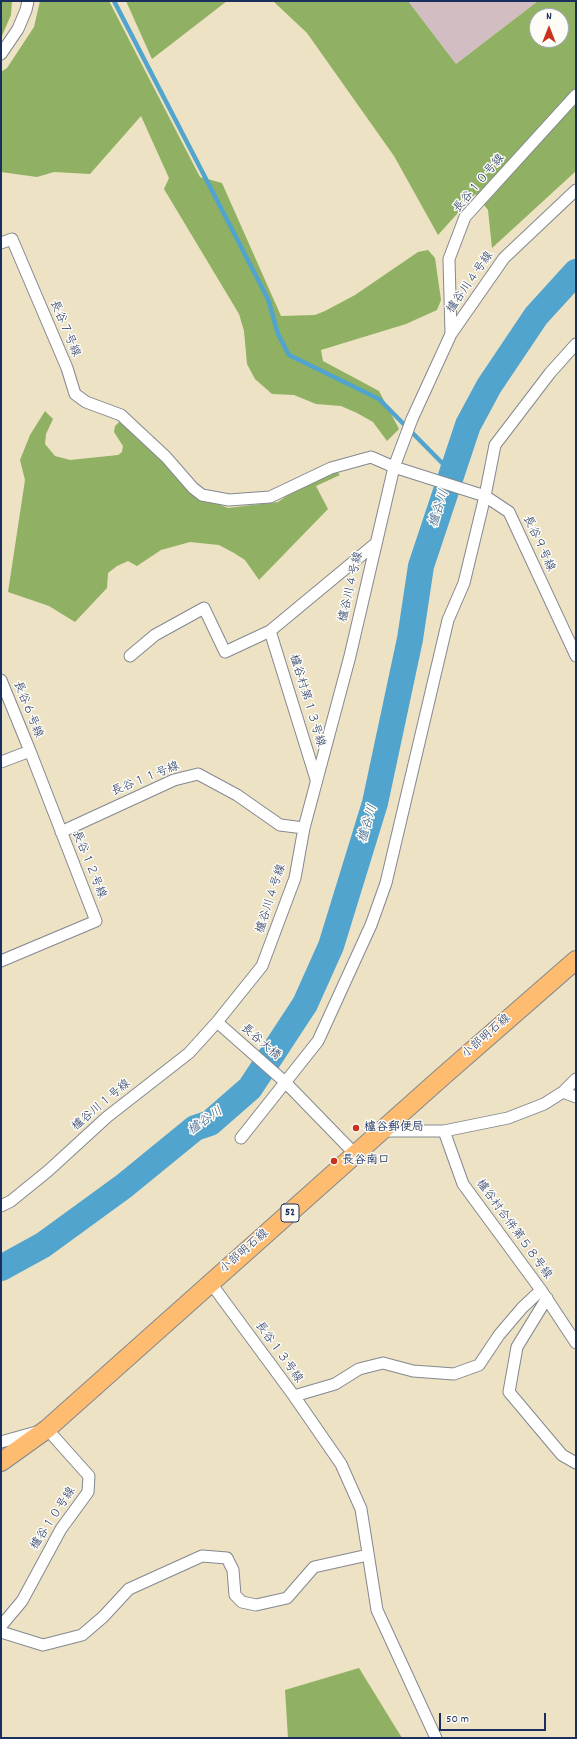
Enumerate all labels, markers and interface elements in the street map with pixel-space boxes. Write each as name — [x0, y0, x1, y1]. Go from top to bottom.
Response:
north arrow — [529, 8, 569, 48]
text: N — [546, 9, 552, 25]
street label: 長谷１０号線 — [451, 152, 509, 216]
street label: 櫨谷川４号線 — [444, 249, 498, 317]
street label: 長谷７号線 — [46, 299, 82, 359]
water label: 櫨谷川 — [427, 488, 453, 530]
street label: 長谷９号線 — [519, 514, 557, 574]
street label: 櫨谷川４号線 — [337, 550, 367, 624]
street label: 櫨谷村第１３号線 — [285, 653, 327, 749]
street label: 長谷６号線 — [9, 679, 45, 741]
street label: 長谷１１号線 — [110, 760, 182, 800]
water label: 櫨谷川 — [356, 803, 382, 845]
street label: 長谷１２号線 — [68, 829, 108, 901]
street label: 櫨谷川４号線 — [254, 863, 290, 935]
street label: 小部明石線 — [460, 1012, 514, 1062]
street label: 長谷大橋 — [237, 1022, 283, 1064]
street label: 櫨谷川１号線 — [70, 1077, 134, 1135]
water label: 櫨谷川 — [185, 1105, 227, 1139]
place label: 櫨谷郵便局 — [364, 1121, 424, 1135]
marker: 櫨谷郵便局 — [351, 1123, 361, 1133]
place label: 長谷南口 — [342, 1154, 390, 1168]
marker: 長谷南口 — [329, 1156, 339, 1166]
street label: 櫨谷村合併第５８号線 — [472, 1177, 554, 1283]
road number: 52 — [281, 1204, 299, 1222]
street label: 小部明石線 — [218, 1227, 272, 1277]
street label: 長谷１３号線 — [251, 1320, 305, 1386]
street label: 櫨谷１０号線 — [28, 1485, 80, 1553]
scale bar — [441, 1705, 548, 1731]
text: 50 m — [446, 1711, 469, 1728]

